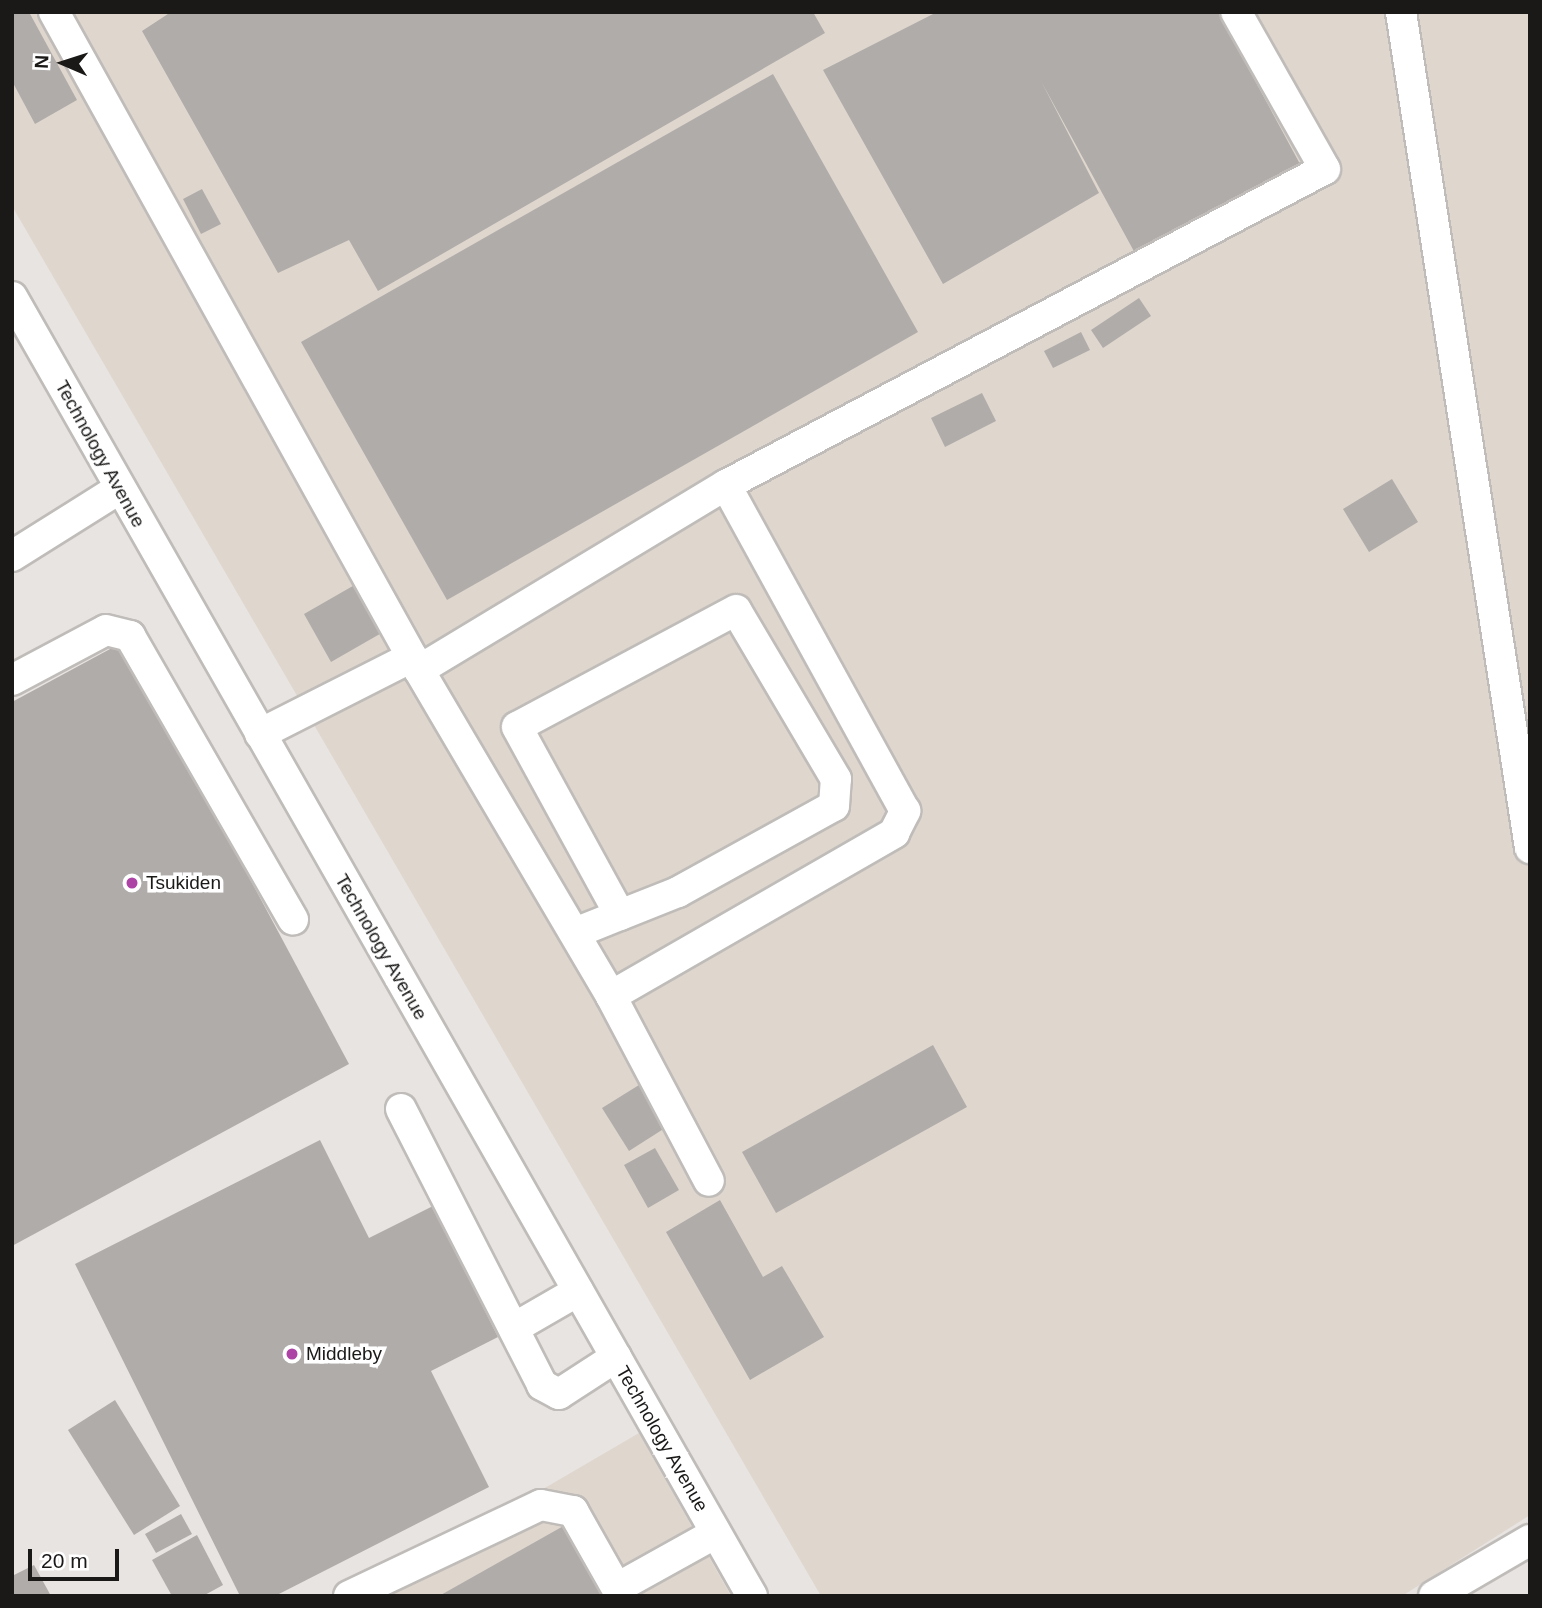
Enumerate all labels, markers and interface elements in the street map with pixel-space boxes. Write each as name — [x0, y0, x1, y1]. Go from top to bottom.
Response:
north arrow — [28, 28, 98, 98]
text: N — [31, 54, 52, 69]
street label: Technology Avenue — [50, 376, 150, 532]
street label: Technology Avenue — [330, 870, 432, 1024]
place label: Tsukiden — [146, 872, 221, 894]
marker: Tsukiden — [124, 875, 140, 891]
place label: Middleby — [306, 1343, 382, 1365]
marker: Middleby — [284, 1346, 300, 1362]
street label: Technology Avenue — [611, 1362, 713, 1516]
scale bar — [32, 1534, 122, 1578]
text: 20 m — [41, 1549, 88, 1572]

